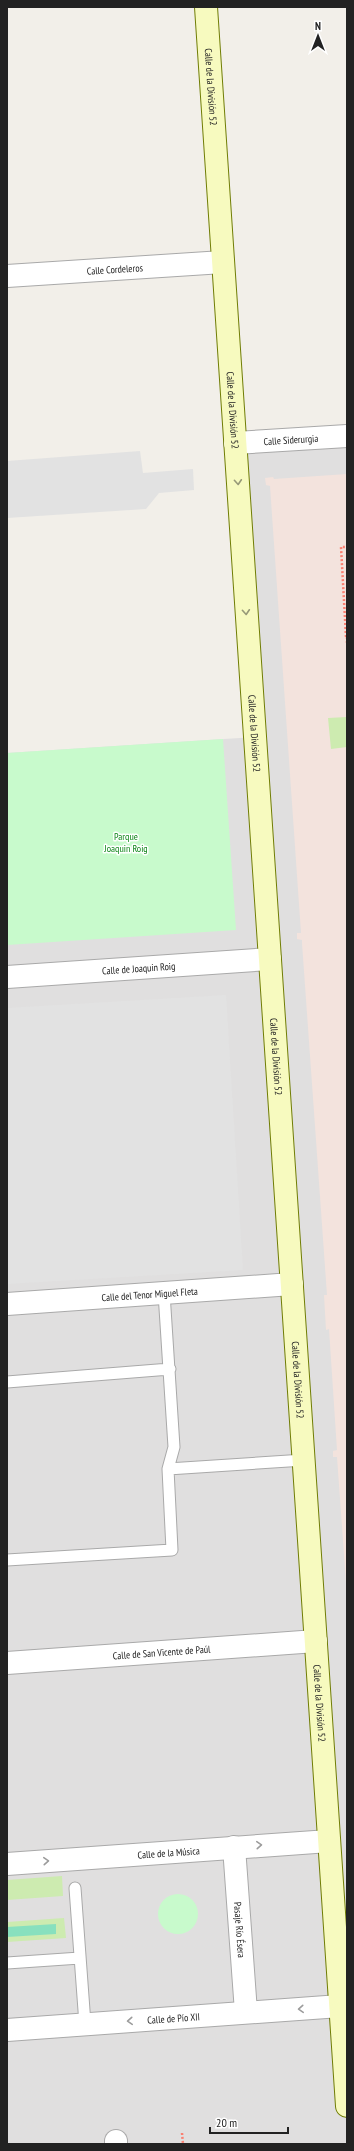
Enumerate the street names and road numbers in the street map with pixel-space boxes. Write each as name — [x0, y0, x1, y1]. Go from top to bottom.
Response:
street label: Calle de la División 52 — [202, 48, 220, 126]
street label: Calle Cordeleros — [86, 261, 144, 277]
street label: Calle de la División 52 — [224, 371, 242, 449]
street label: Calle Siderurgia — [263, 431, 319, 448]
street label: Calle de la División 52 — [246, 694, 264, 772]
street label: Calle de Joaquin Roig — [102, 959, 176, 977]
street label: Calle de la División 52 — [267, 1018, 286, 1096]
street label: Calle del Tenor Miguel Fleta — [101, 1284, 198, 1304]
street label: Calle de la División 52 — [289, 1341, 307, 1419]
street label: Calle de San Vicente de Paúl — [112, 1642, 211, 1662]
street label: Calle de la División 52 — [311, 1664, 329, 1742]
street label: Calle de la Música — [137, 1844, 200, 1861]
street label: Pasaje Río Ésera — [232, 1901, 249, 1958]
street label: Calle de Pío XII — [147, 2010, 200, 2026]

